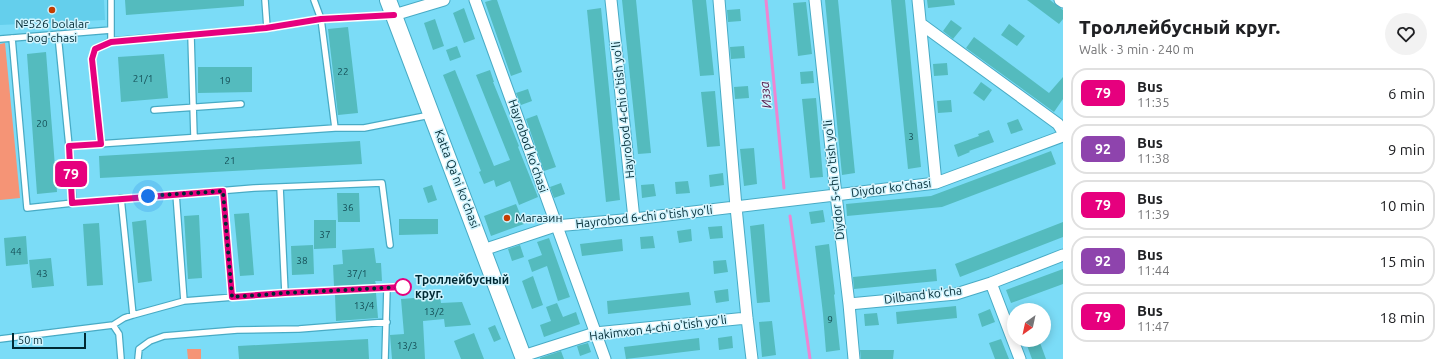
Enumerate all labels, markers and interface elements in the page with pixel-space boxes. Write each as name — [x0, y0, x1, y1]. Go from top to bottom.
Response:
marker: №526 bolalar bog'chasi — [47, 5, 57, 15]
button: heart — [1385, 13, 1427, 55]
text: Троллейбусный круг. — [1079, 16, 1280, 38]
place label: №526 bolalar bog'chasi — [15, 17, 89, 44]
street label: Hayrobod 4-chi o'tish yo'li — [609, 41, 636, 179]
text: Walk · 3 min · 240 m — [1079, 42, 1194, 56]
house number: 22 — [337, 66, 349, 77]
house number: 21/1 — [133, 73, 153, 84]
house number: 19 — [219, 75, 231, 86]
text: Bus — [1137, 78, 1163, 95]
water label: Изза — [757, 81, 773, 109]
text: 79 — [1095, 85, 1111, 101]
text: 6 min — [1388, 85, 1425, 102]
text: 11:35 — [1137, 95, 1170, 109]
street label: Hayrobod ko'chasi — [506, 97, 551, 194]
house number: 20 — [36, 118, 48, 129]
street label: Diydor 5-chi o'tish yo'li — [821, 119, 846, 241]
street label: Katta Qa'ni ko'chasi — [433, 128, 482, 230]
house number: 3 — [908, 131, 914, 142]
text: Bus — [1137, 134, 1163, 151]
text: 92 — [1095, 141, 1111, 157]
text: 9 min — [1388, 141, 1425, 158]
text: 11:38 — [1137, 151, 1170, 165]
house number: 21 — [224, 155, 236, 166]
line badge: 79 — [53, 161, 89, 187]
text: 79 — [63, 166, 79, 182]
street label: Diydor ko'chasi — [850, 176, 932, 199]
your location — [138, 186, 158, 206]
text: Bus — [1137, 190, 1163, 207]
text: 79 — [1095, 197, 1111, 213]
text: 10 min — [1379, 197, 1425, 214]
house number: 36 — [342, 202, 354, 213]
street label: Hayrobod 6-chi o'tish yo'li — [575, 203, 713, 230]
text: 11:39 — [1137, 207, 1170, 221]
place label: Магазин — [515, 211, 562, 224]
marker: Магазин — [502, 213, 512, 223]
house number: 37 — [319, 229, 331, 240]
house number: 44 — [10, 246, 22, 257]
text: Bus — [1137, 246, 1163, 263]
text: 92 — [1095, 253, 1111, 269]
text: 15 min — [1379, 253, 1425, 270]
house number: 38 — [296, 255, 308, 266]
text: 11:44 — [1137, 263, 1170, 277]
house number: 43 — [36, 268, 48, 279]
house number: 37/1 — [347, 268, 367, 279]
place label: Троллейбусный круг. — [415, 273, 509, 300]
marker: Троллейбусный круг. — [394, 278, 412, 296]
street label: Dilband ko'cha — [883, 283, 963, 306]
house number: 13/4 — [354, 300, 375, 311]
text: Bus — [1137, 302, 1163, 319]
north arrow — [1007, 303, 1051, 347]
map controls — [1007, 303, 1051, 347]
house number: 13/2 — [424, 306, 444, 317]
text: 79 — [1095, 309, 1111, 325]
text: 18 min — [1379, 309, 1425, 326]
street label: Hakimxon 4-chi o'tish yo'li — [588, 313, 727, 342]
house number: 9 — [827, 314, 833, 325]
text: 11:47 — [1137, 319, 1170, 333]
scale bar — [12, 331, 86, 350]
text: 50 m — [18, 334, 42, 346]
house number: 13/3 — [397, 340, 417, 351]

